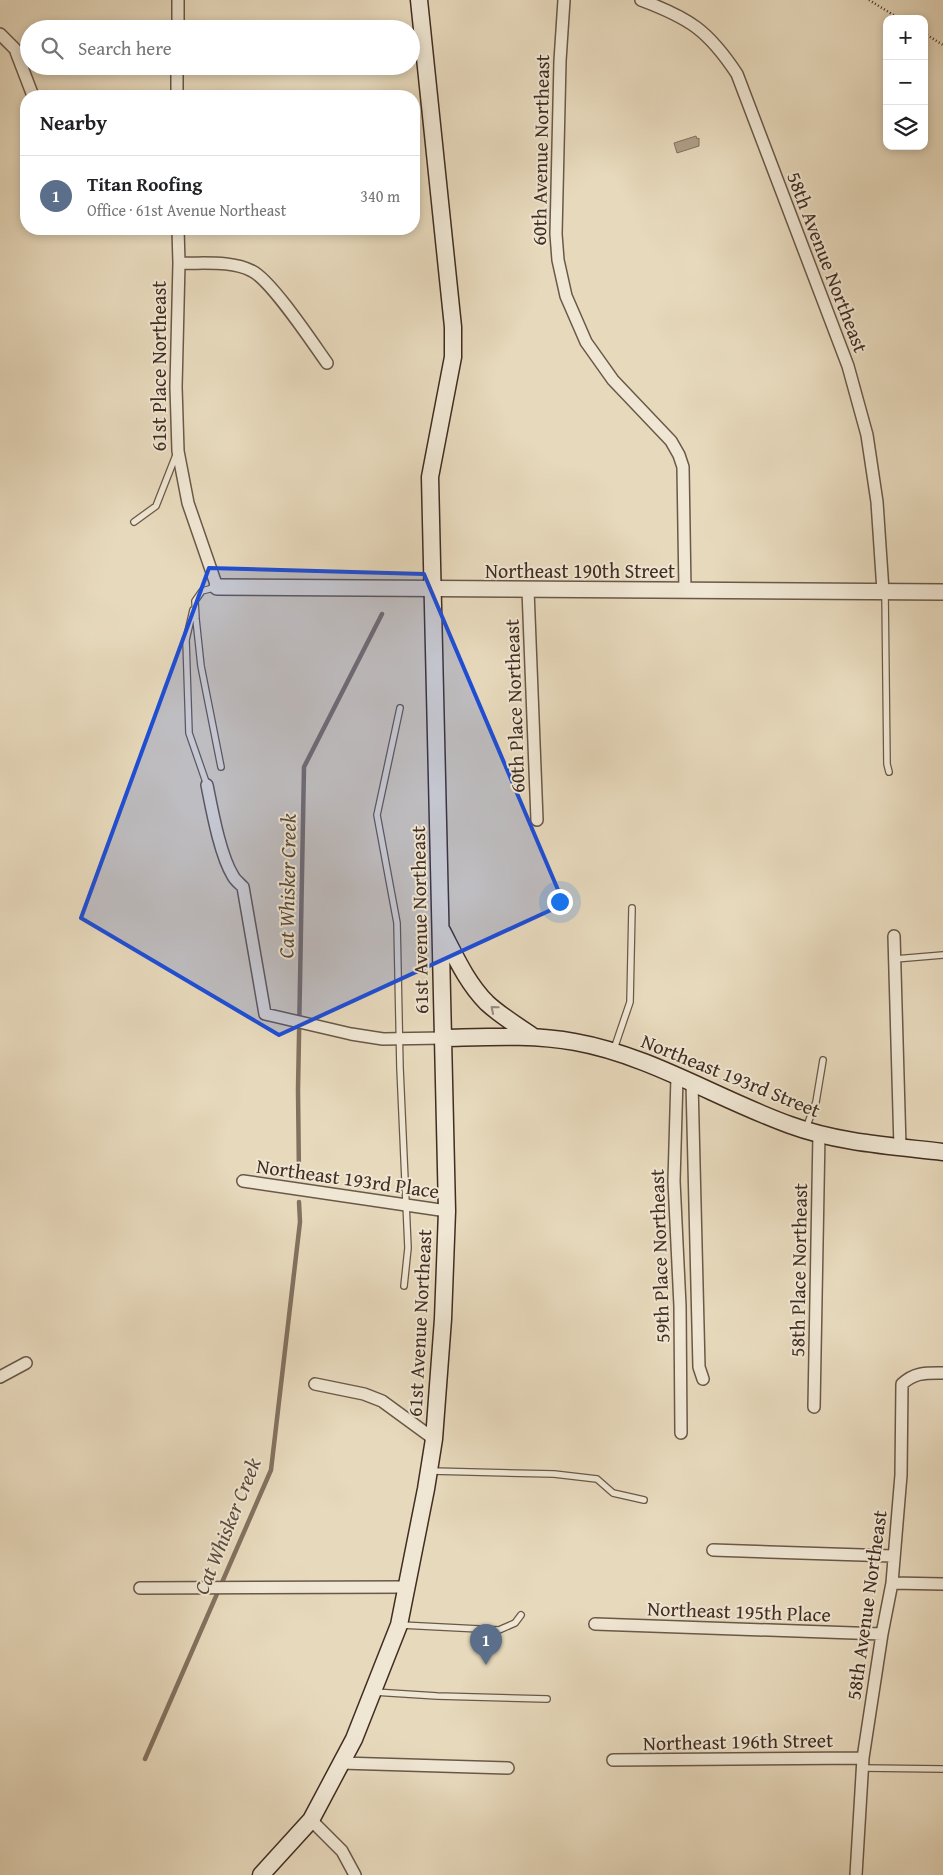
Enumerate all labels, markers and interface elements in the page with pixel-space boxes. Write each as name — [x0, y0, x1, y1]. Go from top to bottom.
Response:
map controls — [883, 15, 928, 150]
button: + — [883, 15, 928, 60]
search box — [20, 20, 420, 75]
icon: search — [38, 34, 66, 62]
text: Search here — [78, 34, 172, 62]
street label: 60th Avenue Northeast — [524, 54, 556, 246]
button: − — [883, 60, 928, 105]
button: layers — [883, 105, 928, 150]
text: Nearby — [40, 107, 107, 138]
street label: 58th Avenue Northeast — [780, 167, 876, 357]
text: Titan Roofing — [87, 170, 202, 198]
text: 1 — [52, 184, 60, 208]
text: 340 m — [360, 184, 400, 208]
text: Office · 61st Avenue Northeast — [87, 198, 286, 222]
street label: 61st Place Northeast — [144, 281, 173, 451]
street label: Northeast 190th Street — [485, 556, 675, 585]
street label: 60th Place Northeast — [496, 619, 532, 793]
water label: Cat Whisker Creek — [270, 813, 304, 959]
street label: 61st Avenue Northeast — [403, 826, 435, 1014]
your location — [547, 889, 573, 915]
one-way arrow — [491, 1005, 500, 1014]
street label: Northeast 193rd Street — [637, 1026, 825, 1124]
street label: Northeast 193rd Place — [255, 1151, 441, 1205]
street label: 59th Place Northeast — [641, 1169, 677, 1343]
street label: 58th Place Northeast — [782, 1183, 814, 1357]
street label: 61st Avenue Northeast — [400, 1228, 438, 1418]
water label: Cat Whisker Creek — [186, 1453, 269, 1599]
street label: 58th Avenue Northeast — [838, 1508, 894, 1702]
street label: Northeast 195th Place — [647, 1593, 831, 1629]
pin: 1 — [470, 1624, 502, 1665]
street label: Northeast 196th Street — [643, 1725, 833, 1757]

